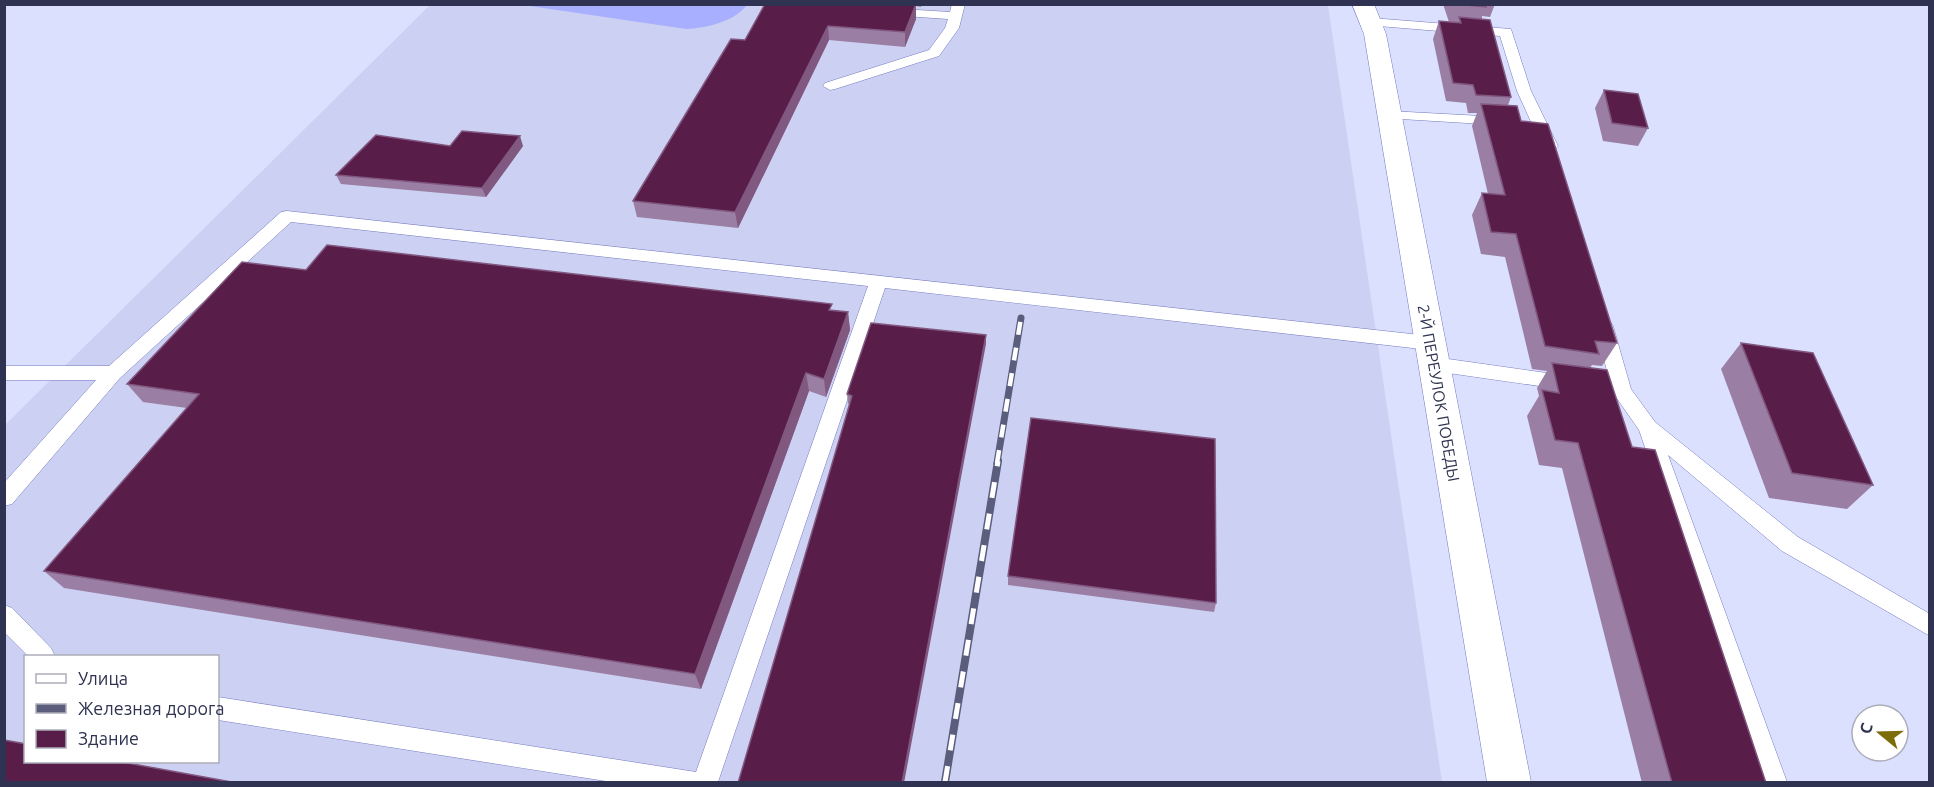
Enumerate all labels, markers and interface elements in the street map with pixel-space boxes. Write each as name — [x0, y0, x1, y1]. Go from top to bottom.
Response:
street label: 2-Й ПЕРЕУЛОК ПОБЕДЫ — [1415, 303, 1464, 483]
legend — [24, 655, 219, 763]
text: Улица — [78, 668, 128, 688]
text: Железная дорога — [78, 698, 225, 718]
north arrow — [1850, 703, 1910, 763]
text: С — [1856, 720, 1876, 736]
text: Здание — [78, 728, 139, 748]

